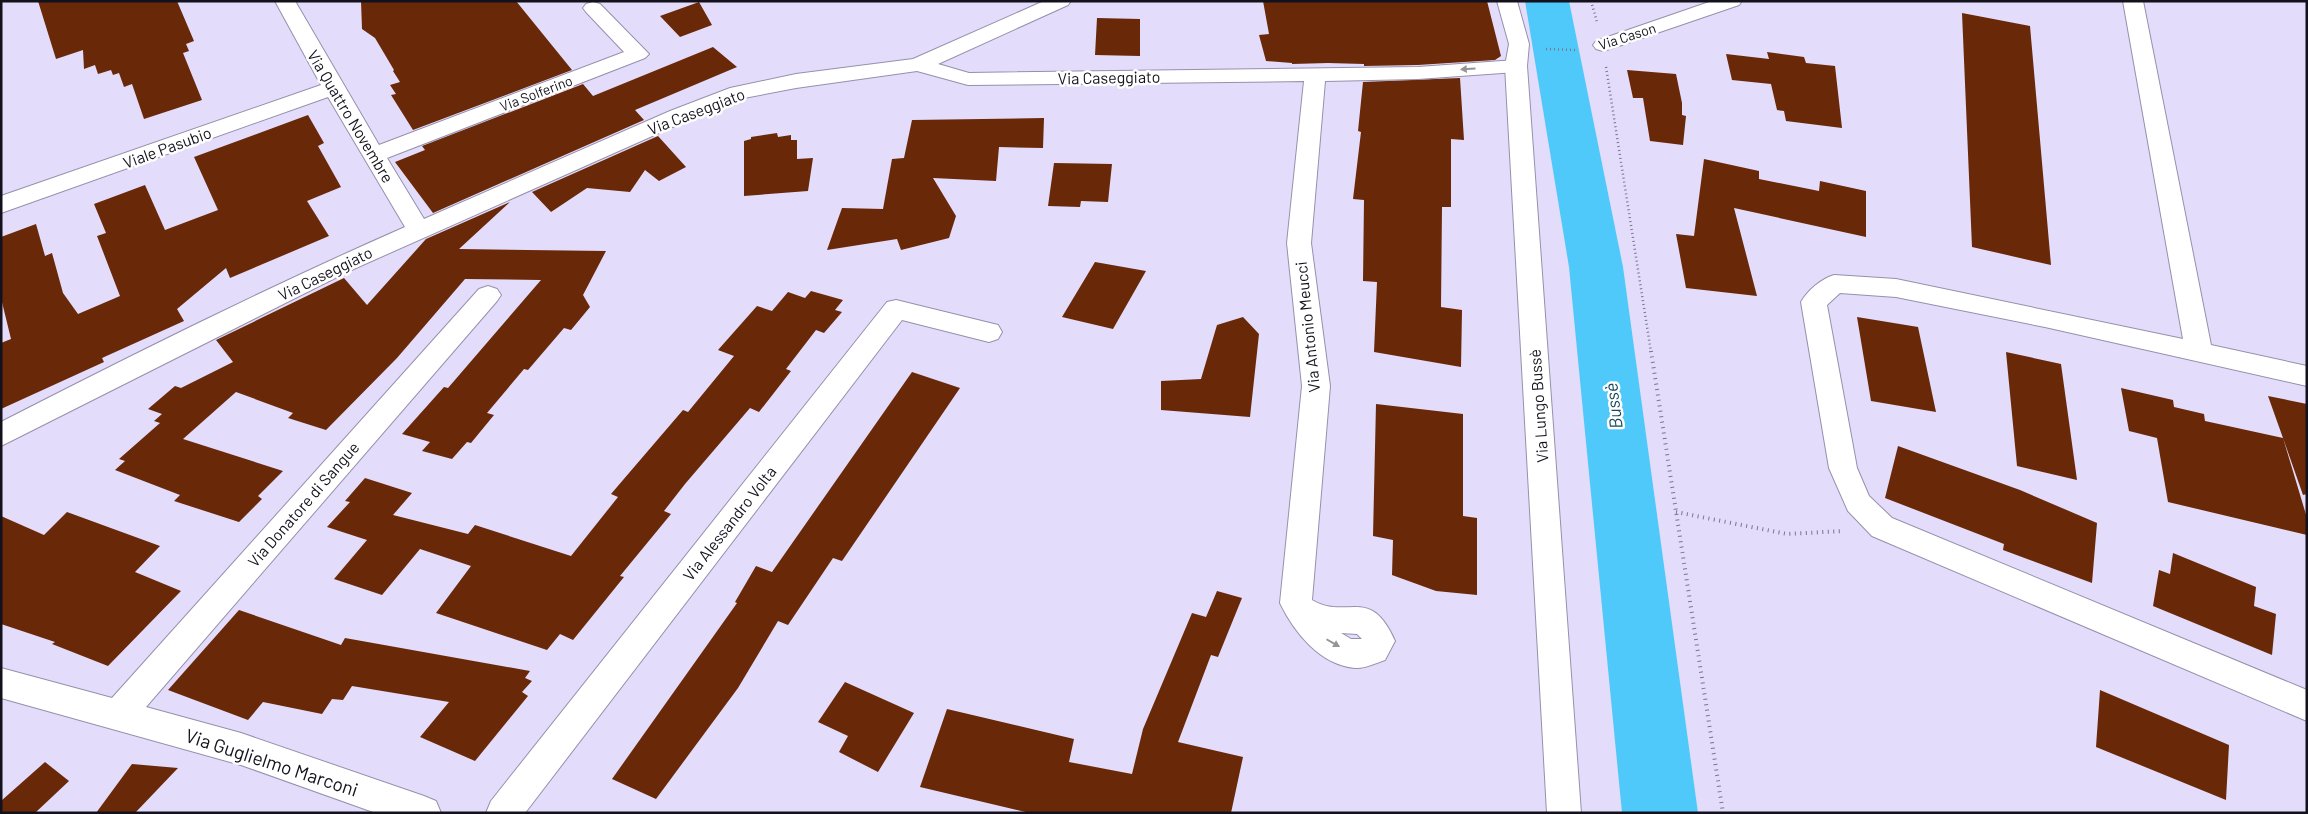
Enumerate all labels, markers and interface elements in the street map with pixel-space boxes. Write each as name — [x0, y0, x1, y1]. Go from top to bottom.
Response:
street label: Via Cason — [1596, 19, 1658, 53]
street label: Via Quattro Novembre — [304, 46, 398, 186]
one-way arrow — [1459, 65, 1475, 73]
street label: Via Caseggiato — [1058, 67, 1160, 87]
street label: Via Solferino — [497, 71, 575, 115]
street label: Via Caseggiato — [645, 84, 747, 138]
street label: Viale Pasubio — [120, 122, 214, 172]
street label: Via Caseggiato — [275, 242, 375, 304]
street label: Via Antonio Meucci — [1291, 261, 1323, 393]
street label: Via Lungo Bussè — [1525, 349, 1551, 463]
water label: Bussè — [1599, 382, 1627, 430]
street label: Via Donatore di Sangue — [243, 437, 363, 571]
street label: Via Alessandro Volta — [678, 462, 780, 584]
one-way arrow — [1326, 639, 1339, 648]
street label: Via Guglielmo Marconi — [183, 723, 361, 801]

